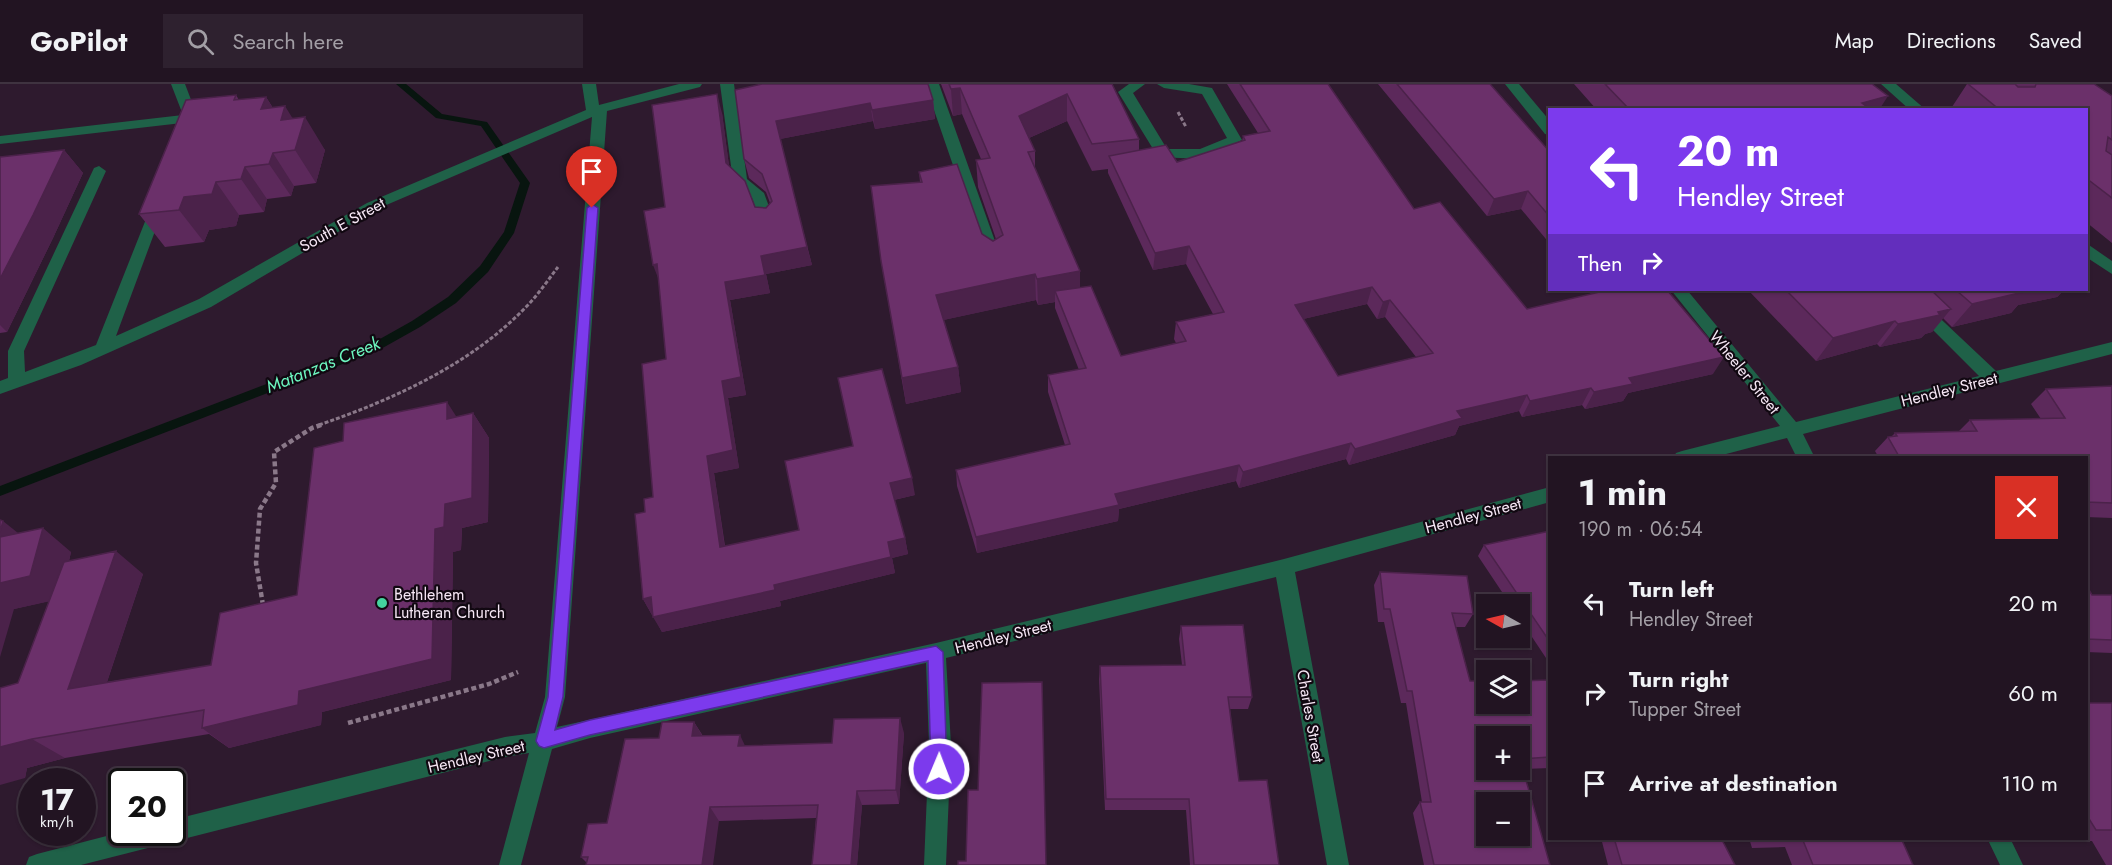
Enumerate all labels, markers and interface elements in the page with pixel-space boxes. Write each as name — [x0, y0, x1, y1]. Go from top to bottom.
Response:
search box — [163, 14, 583, 68]
text: GoPilot — [30, 21, 127, 62]
icon: search — [184, 25, 217, 58]
text: Search here — [232, 25, 344, 57]
text: Map — [1835, 26, 1874, 56]
text: Directions — [1907, 26, 1996, 56]
text: Saved — [2029, 26, 2082, 56]
text: 20 m — [1677, 121, 1779, 182]
icon: left — [1578, 132, 1656, 210]
pin — [566, 146, 617, 208]
icon: arrive — [575, 155, 608, 188]
text: Hendley Street — [1677, 177, 1844, 216]
street label: South E Street — [295, 191, 389, 257]
icon: right — [1635, 246, 1668, 279]
text: Then — [1578, 247, 1623, 279]
street label: Wheeler Street — [1704, 326, 1785, 419]
water label: Matanzas Creek — [262, 330, 385, 400]
street label: Hendley Street — [1898, 366, 2000, 413]
text: 1 min — [1578, 466, 1667, 518]
button: close — [1995, 476, 2058, 539]
street label: Hendley Street — [1422, 492, 1524, 539]
text: 190 m · 06:54 — [1578, 515, 1703, 544]
text: Turn left — [1629, 573, 1714, 605]
place label: Bethlehem Lutheran Church — [394, 583, 505, 624]
icon: left — [1578, 587, 1611, 620]
text: 20 m — [2009, 587, 2058, 619]
north arrow — [1476, 594, 1530, 648]
map controls — [1476, 594, 1530, 846]
marker: Bethlehem Lutheran Church — [375, 596, 389, 610]
text: Hendley Street — [1629, 605, 1753, 634]
street label: Hendley Street — [952, 613, 1054, 660]
button: layers — [1476, 660, 1530, 714]
text: Turn right — [1629, 663, 1729, 695]
street label: Charles Street — [1291, 668, 1330, 764]
icon: right — [1578, 677, 1611, 710]
text: 60 m — [2008, 677, 2058, 709]
text: Tupper Street — [1629, 695, 1741, 724]
button: + — [1476, 726, 1530, 780]
street label: Hendley Street — [425, 734, 527, 779]
position arrow — [907, 737, 971, 801]
icon: arrive — [1578, 767, 1611, 800]
text: Arrive at destination — [1629, 767, 1838, 799]
text: 110 m — [2001, 767, 2058, 799]
speed limit sign: 20 — [108, 768, 186, 846]
text: 17 — [40, 778, 74, 821]
button: − — [1476, 792, 1530, 846]
text: km/h — [40, 811, 74, 833]

